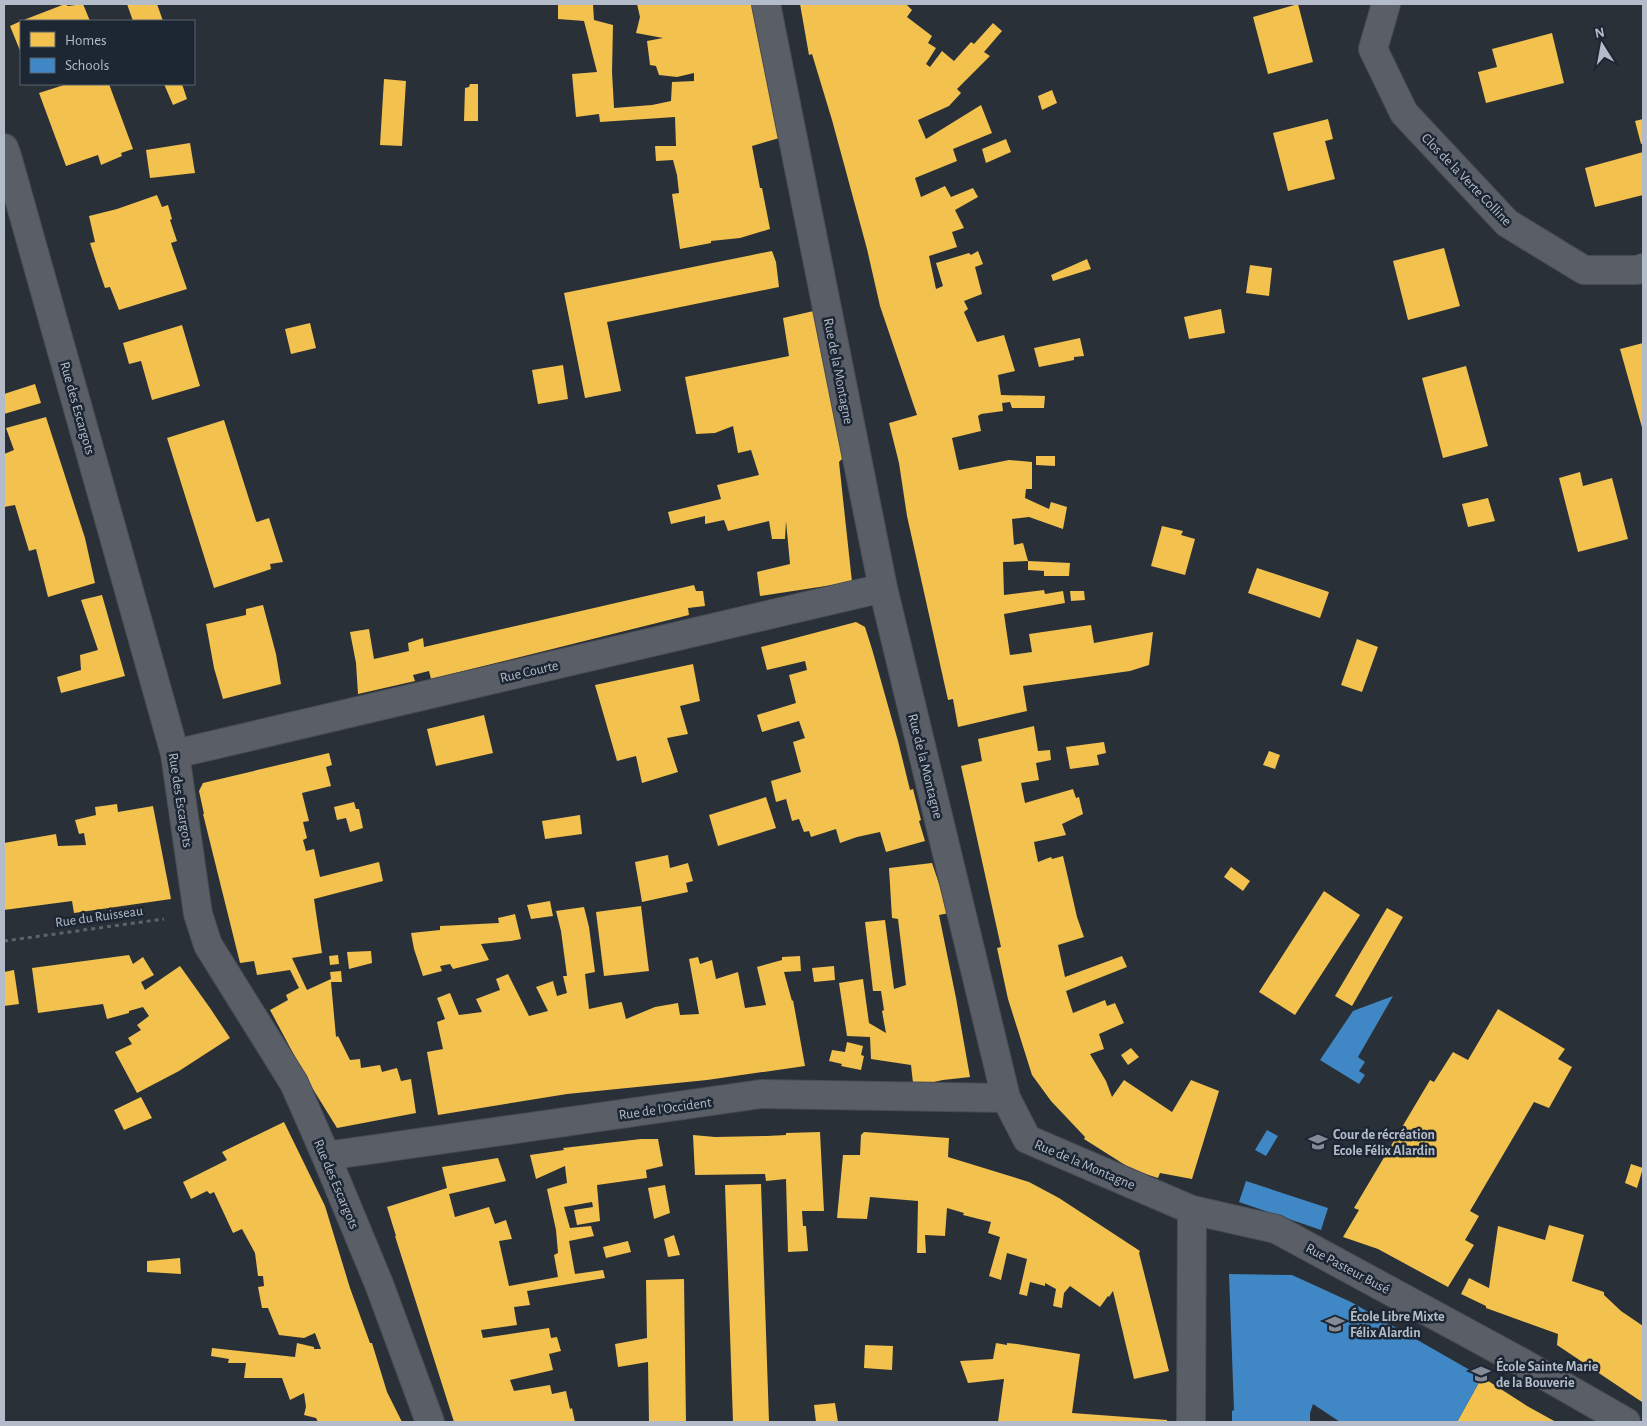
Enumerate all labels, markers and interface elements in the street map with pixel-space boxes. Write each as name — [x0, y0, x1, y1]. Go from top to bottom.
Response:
legend — [20, 20, 195, 85]
north arrow — [1577, 20, 1627, 70]
text: N — [1594, 25, 1606, 41]
text: Homes — [65, 33, 107, 48]
text: Schools — [65, 58, 109, 73]
street label: Clos de la Verte Colline — [1419, 131, 1514, 229]
street label: Rue de la Montagne — [821, 317, 855, 425]
street label: Rue des Escargots — [57, 360, 97, 456]
street label: Rue Courte — [499, 658, 560, 685]
street label: Rue de la Montagne — [905, 712, 945, 820]
street label: Rue des Escargots — [166, 752, 194, 849]
street label: Rue du Ruisseau — [54, 904, 144, 930]
street label: Rue de l'Occident — [618, 1095, 713, 1122]
place label: Cour de récréation Ecole Félix Alardin — [1333, 1128, 1435, 1158]
school or university icon: Cour de récréation Ecole Félix Alardin — [1307, 1131, 1329, 1153]
street label: Rue des Escargots — [311, 1137, 361, 1231]
street label: Rue de la Montagne — [1032, 1137, 1137, 1192]
street label: Rue Pasteur Busé — [1303, 1241, 1392, 1297]
place label: École Libre Mixte Félix Alardin — [1350, 1307, 1445, 1340]
school or university icon: École Libre Mixte Félix Alardin — [1324, 1313, 1346, 1335]
place label: École Sainte Marie de la Bouverie — [1496, 1357, 1599, 1390]
school or university icon: École Sainte Marie de la Bouverie — [1470, 1363, 1492, 1385]

